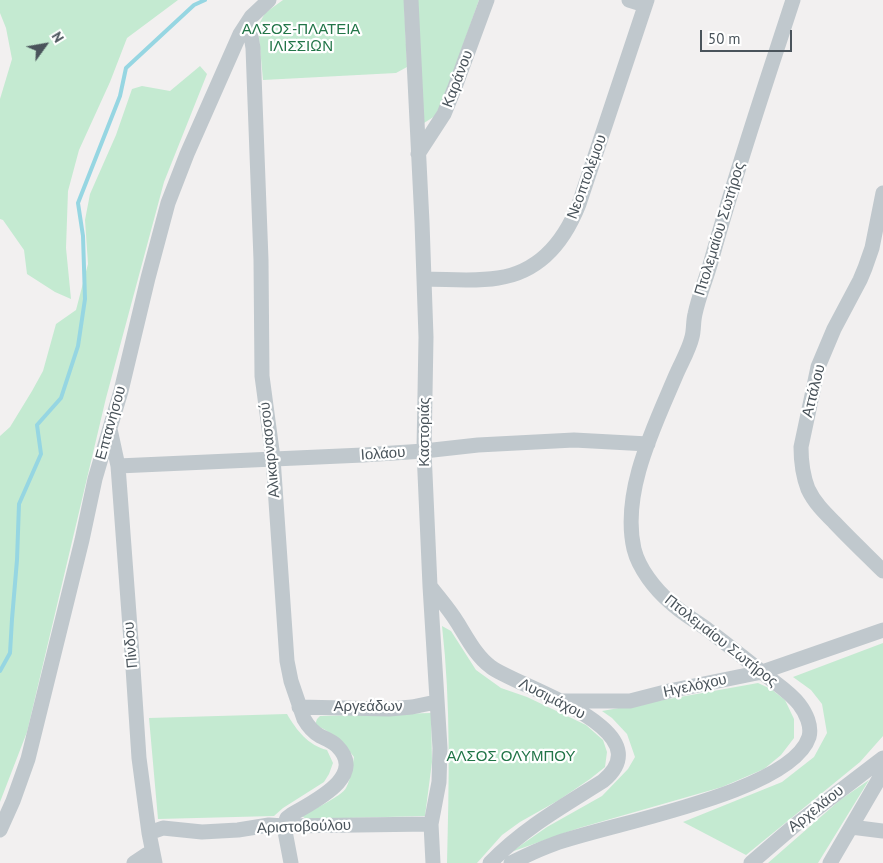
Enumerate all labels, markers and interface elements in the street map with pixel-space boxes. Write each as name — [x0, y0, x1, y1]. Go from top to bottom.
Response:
north arrow — [20, 20, 70, 70]
scale bar — [703, 20, 796, 52]
park label: ΑΛΣΟΣ-ΠΛΑΤΕΙΑ ΙΛΙΣΣΙΩΝ — [242, 21, 360, 56]
text: N — [48, 28, 68, 46]
text: 50 m — [708, 29, 741, 48]
street label: Καράνου — [439, 48, 477, 110]
street label: Νεοπτολέμου — [563, 132, 611, 222]
street label: Πτολεμαίου Σωτήρος — [691, 160, 749, 298]
street label: Αττάλου — [799, 363, 829, 419]
street label: Επτανήσου — [92, 384, 130, 462]
street label: Καστοριάς — [416, 397, 434, 467]
street label: Αλικαρνασσού — [256, 401, 284, 499]
street label: Ιολάου — [360, 443, 406, 465]
street label: Πτολεμαίου Σωτήρος — [661, 591, 781, 691]
street label: Πίνδου — [120, 621, 142, 669]
street label: Ηγελόχου — [662, 671, 728, 701]
street label: Λυσιμάχου — [516, 675, 588, 723]
street label: Αργεάδων — [334, 698, 402, 716]
park label: ΑΛΣΟΣ ΟΛΥΜΠΟΥ — [446, 748, 576, 766]
street label: Αρχελάου — [785, 782, 847, 836]
street label: Αριστοβούλου — [257, 816, 351, 838]

